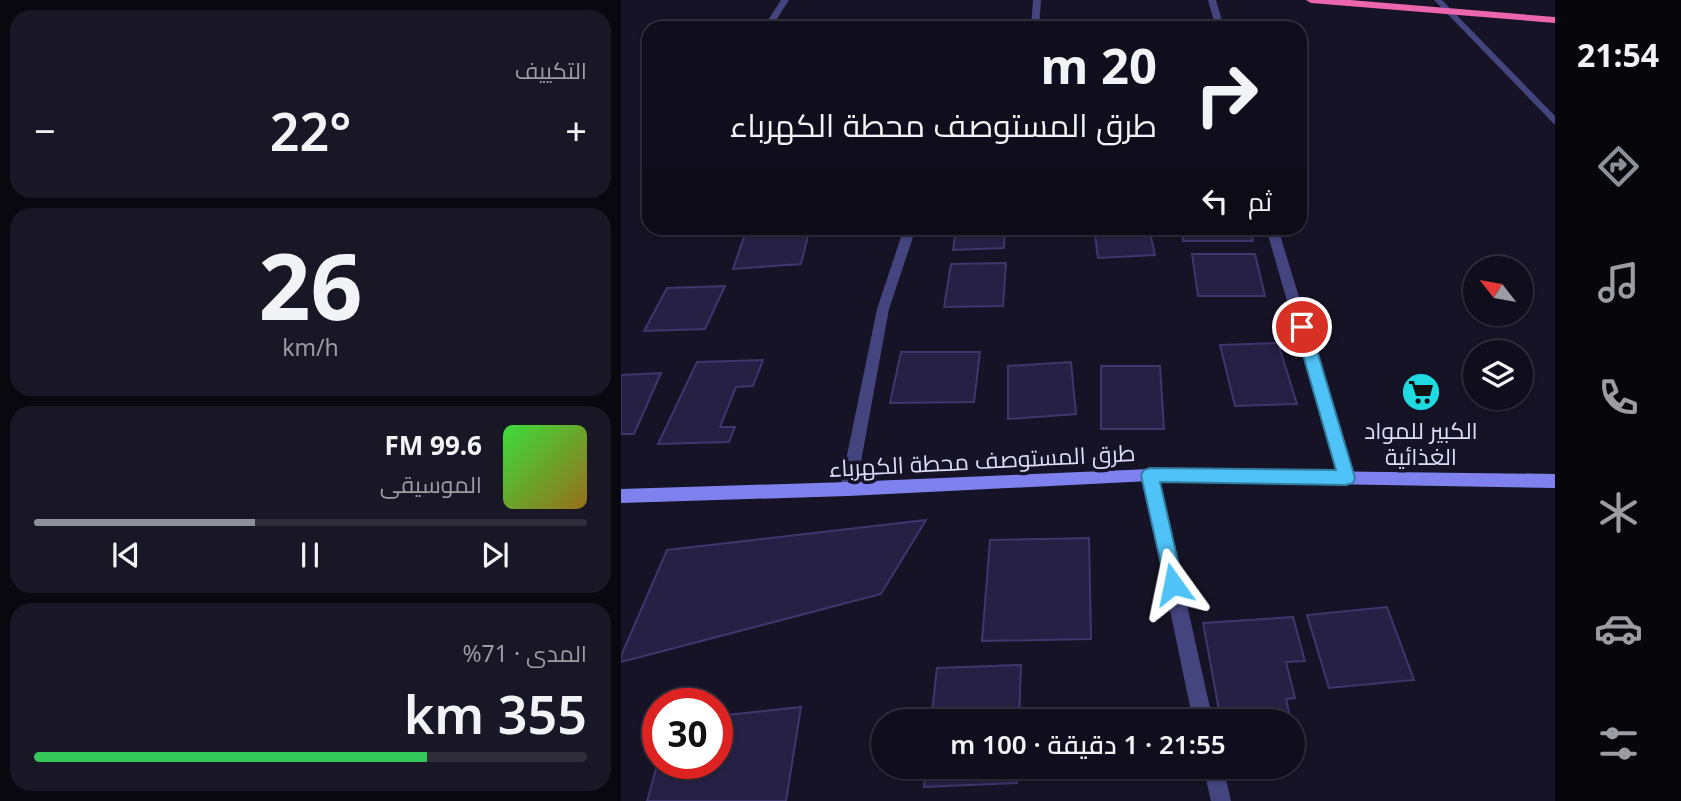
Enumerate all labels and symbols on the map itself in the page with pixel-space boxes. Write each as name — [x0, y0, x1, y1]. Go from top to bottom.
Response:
north arrow — [1463, 256, 1533, 326]
pin — [1272, 297, 1332, 357]
supermarket icon: الكبير للمواد الغذائية — [1400, 371, 1442, 413]
place label: الكبير للمواد الغذائية — [1364, 414, 1478, 472]
street label: طرق المستوصف محطة الكهرباء — [828, 436, 1136, 484]
position arrow — [1136, 547, 1210, 621]
speed limit sign: 30 — [642, 688, 733, 779]

